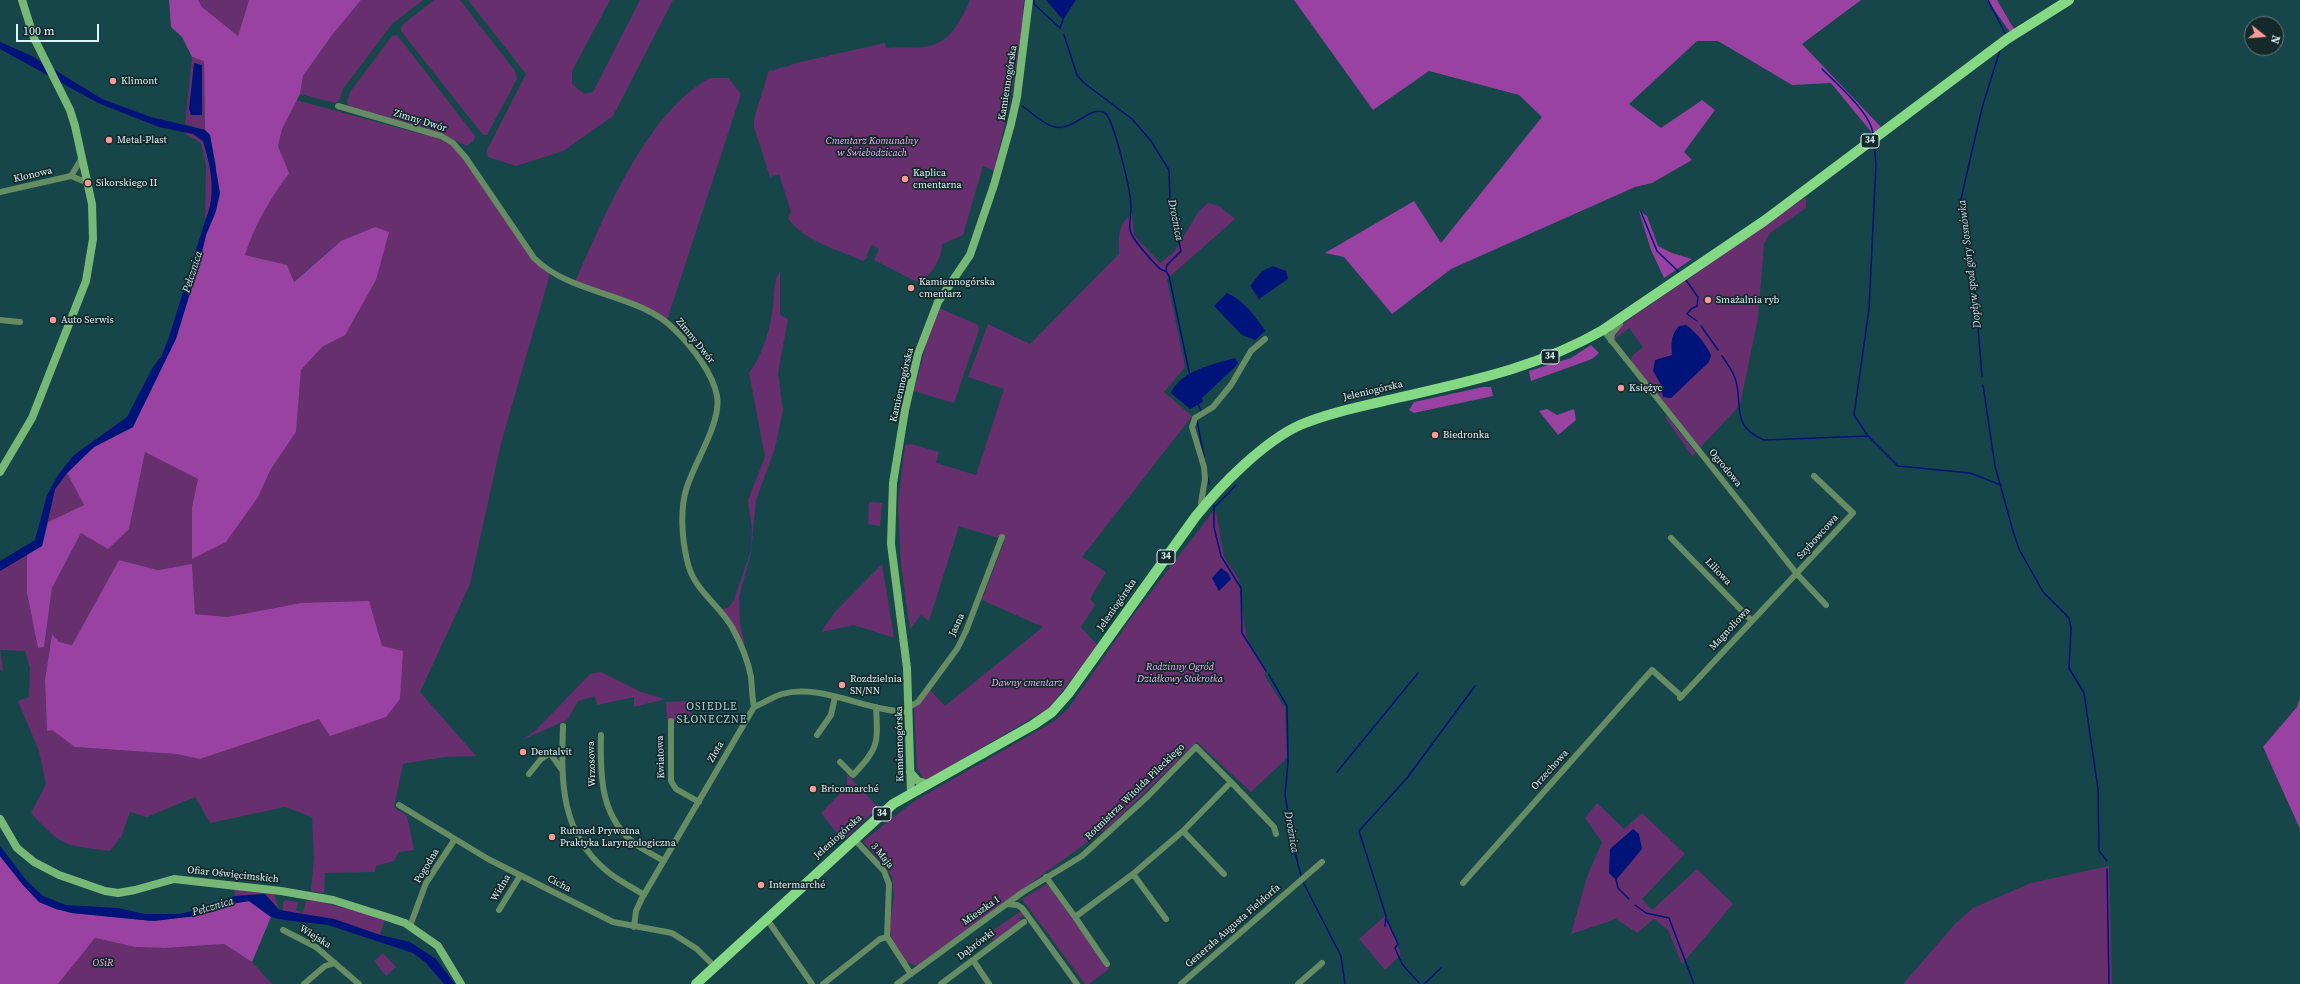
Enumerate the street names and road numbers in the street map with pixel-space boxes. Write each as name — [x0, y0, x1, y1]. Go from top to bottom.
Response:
street label: Kamiennogórska — [996, 45, 1020, 121]
street label: Zimny Dwór — [392, 107, 448, 135]
road number: 34 — [1861, 134, 1879, 148]
street label: Klonowa — [13, 165, 53, 185]
street label: Zimny Dwór — [673, 316, 717, 366]
street label: Kamiennogórska — [888, 347, 916, 423]
road number: 34 — [1541, 350, 1559, 364]
street label: Jeleniogórska — [1342, 378, 1404, 404]
street label: Ogrodowa — [1706, 447, 1744, 489]
street label: Szybowcowa — [1795, 512, 1841, 562]
road number: 34 — [1157, 550, 1175, 564]
street label: Liliowa — [1702, 556, 1734, 588]
street label: Jeleniogórska — [1095, 577, 1139, 633]
street label: Magnoliowa — [1707, 605, 1753, 653]
street label: Jasna — [947, 612, 967, 638]
street label: Kamiennogórska — [893, 706, 907, 782]
street label: Kwiatowa — [654, 735, 668, 779]
street label: Złota — [705, 739, 727, 765]
street label: Wrzosowa — [585, 741, 599, 787]
street label: Rotmistrza Witolda Pileckiego — [1083, 741, 1187, 843]
street label: Orzechowa — [1529, 747, 1571, 793]
road number: 34 — [873, 807, 891, 821]
street label: Jeleniogórska — [811, 812, 865, 862]
street label: 3 Maja — [868, 841, 896, 871]
street label: Pogodna — [412, 846, 442, 886]
street label: Ofiar Oświęcimskich — [187, 864, 279, 886]
street label: Widna — [489, 872, 513, 904]
street label: Cicha — [545, 873, 573, 895]
street label: Generała Augusta Fieldorfa — [1183, 882, 1283, 970]
street label: Mieszka I — [960, 894, 1002, 928]
street label: Wiejska — [297, 923, 333, 951]
street label: Dąbrówki — [955, 927, 997, 963]

